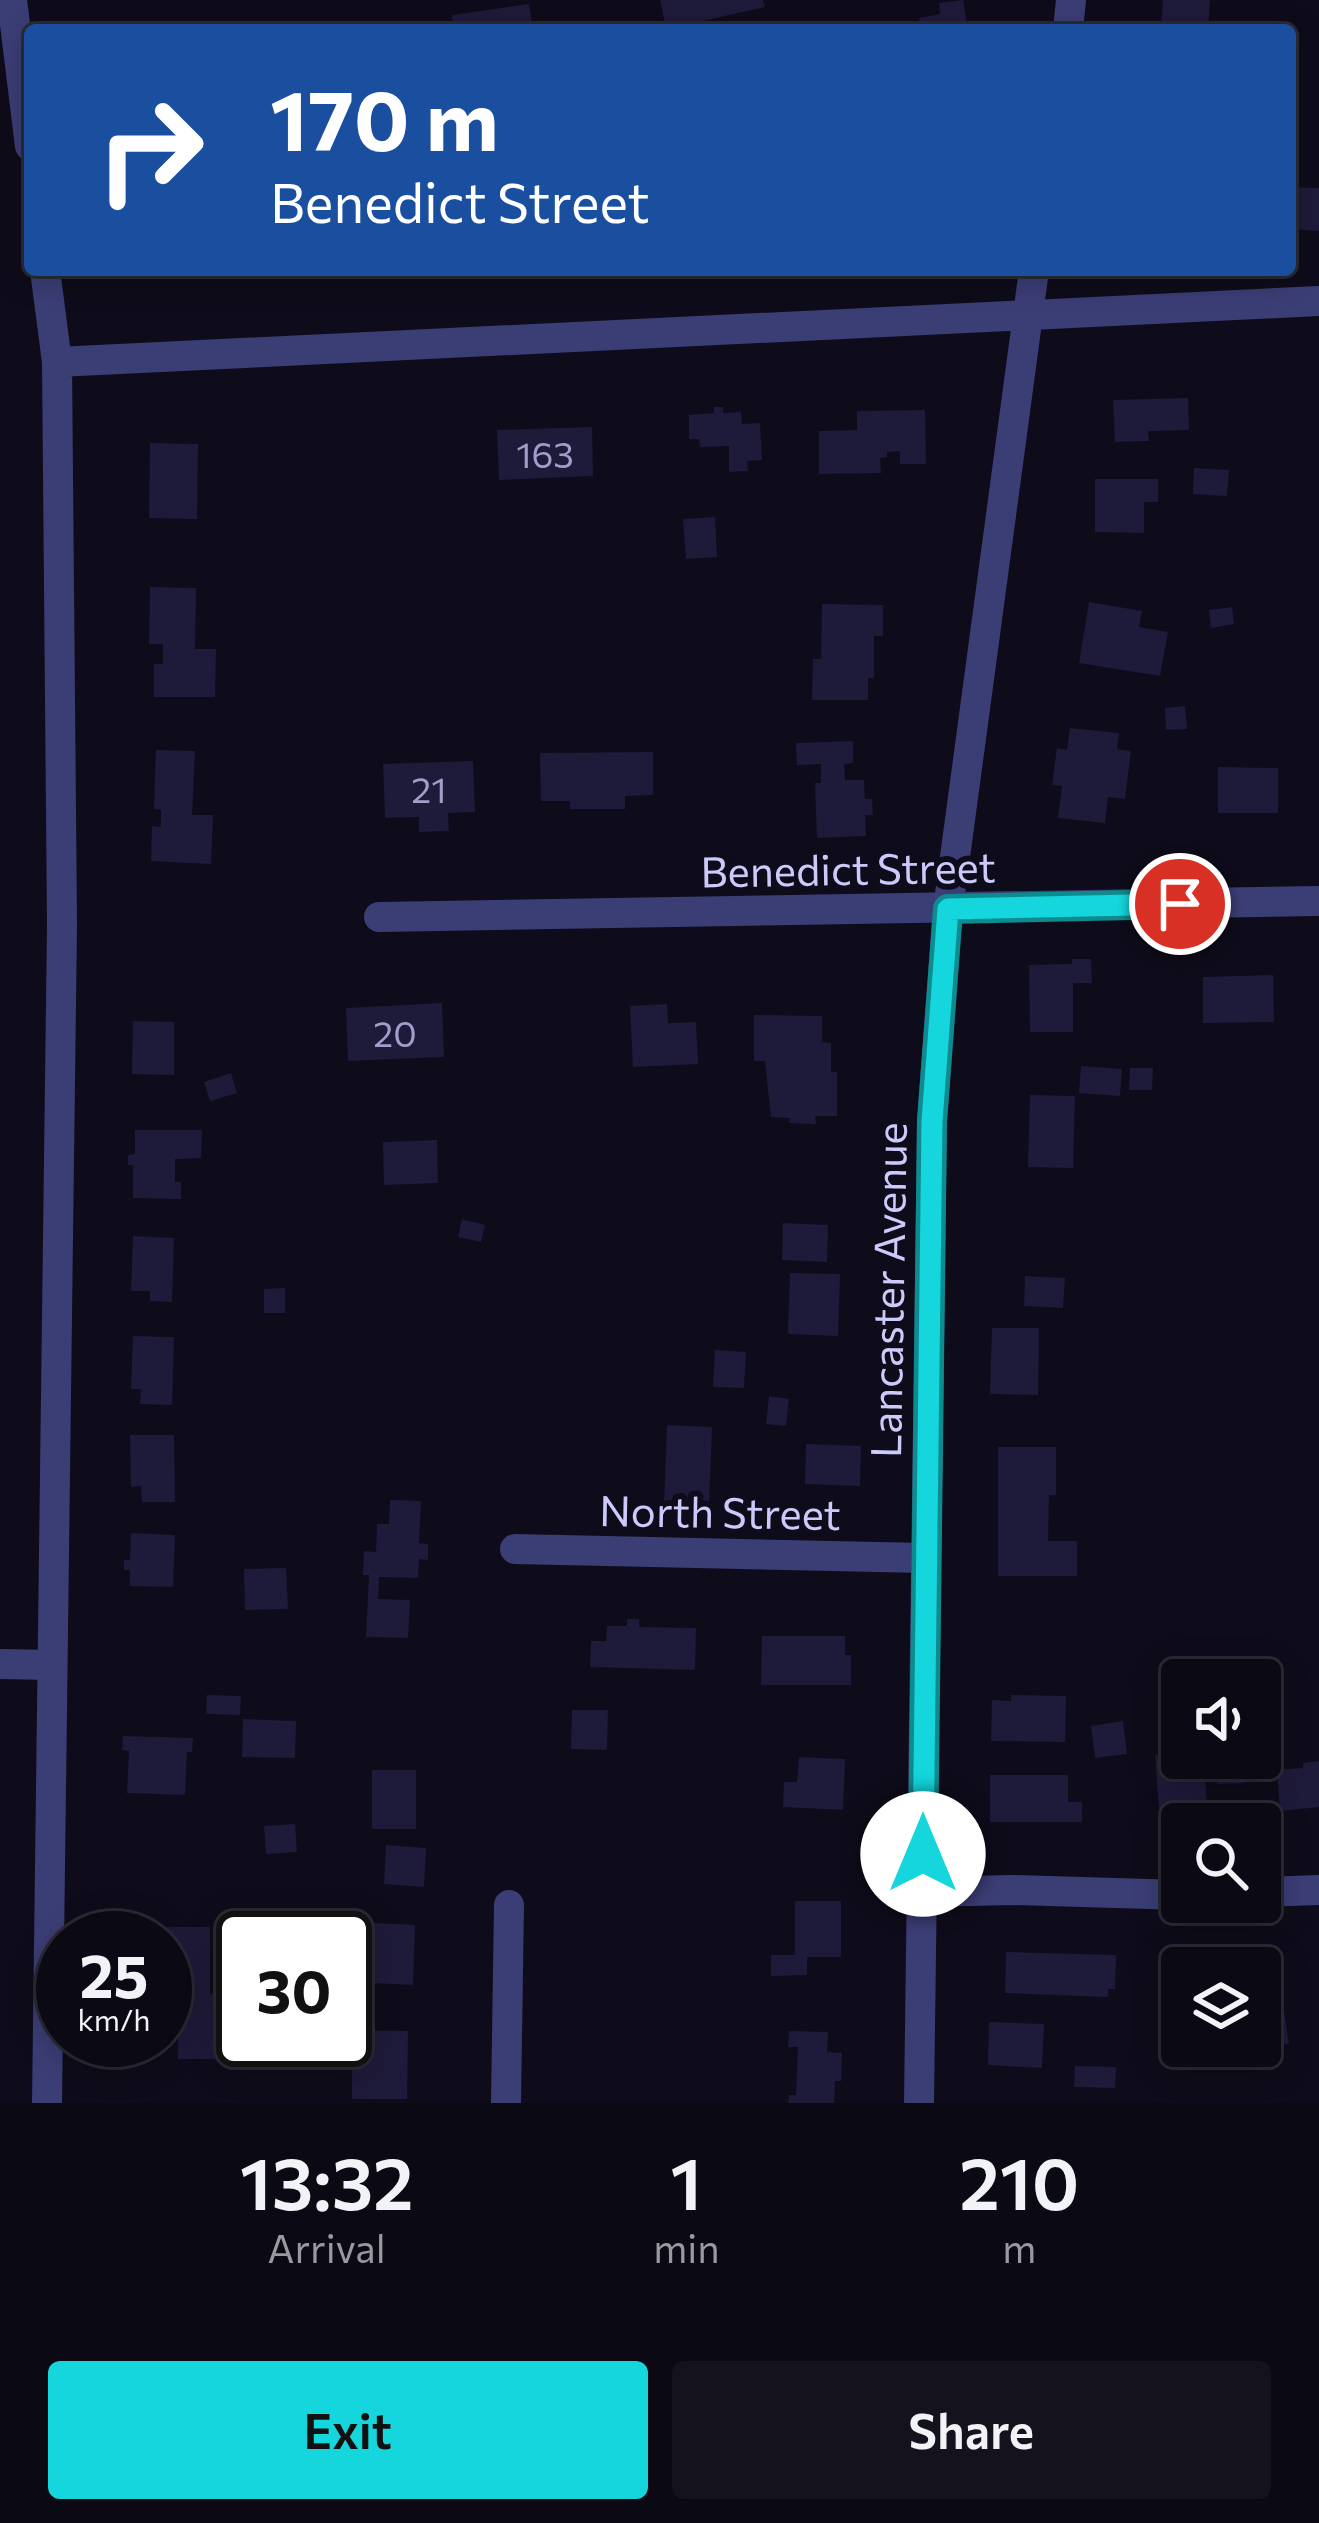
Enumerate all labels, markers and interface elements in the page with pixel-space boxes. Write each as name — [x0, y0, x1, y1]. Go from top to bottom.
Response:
text: 170 m — [270, 66, 499, 168]
icon: right — [72, 72, 228, 228]
text: Benedict Street — [270, 168, 650, 234]
house number: 163 — [516, 431, 574, 475]
house number: 21 — [411, 766, 447, 810]
street label: Benedict Street — [700, 839, 996, 897]
pin — [1129, 853, 1231, 955]
icon: arrive — [1147, 871, 1213, 937]
house number: 20 — [373, 1010, 417, 1054]
street label: Lancaster Avenue — [858, 1122, 916, 1458]
street label: North Street — [599, 1483, 841, 1539]
map controls — [1161, 1659, 1281, 2067]
button: sound — [1161, 1659, 1281, 1779]
position arrow — [860, 1791, 986, 1917]
button: search — [1161, 1803, 1281, 1923]
speed limit sign: 30 — [216, 1911, 372, 2067]
text: 25 — [79, 1937, 149, 2010]
button: layers — [1161, 1947, 1281, 2067]
text: km/h — [78, 2000, 150, 2037]
text: 13:32 — [240, 2137, 414, 2225]
text: 1 — [670, 2137, 702, 2225]
text: 210 — [959, 2137, 1079, 2225]
text: Arrival — [268, 2223, 386, 2271]
text: min — [653, 2223, 720, 2271]
text: m — [1002, 2223, 1036, 2271]
button: Exit — [48, 2361, 648, 2499]
button: Share — [672, 2361, 1271, 2499]

